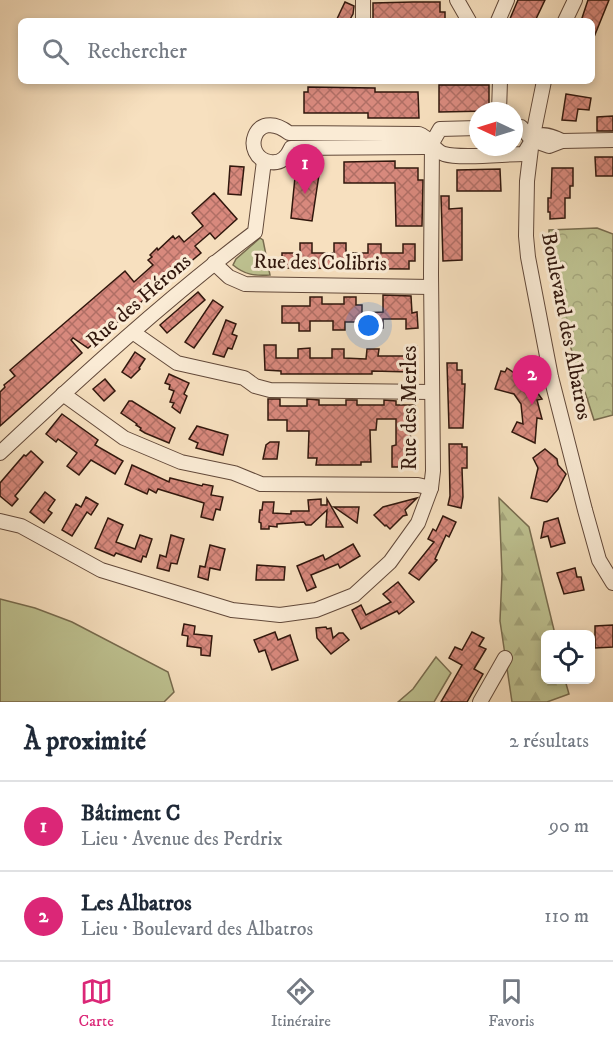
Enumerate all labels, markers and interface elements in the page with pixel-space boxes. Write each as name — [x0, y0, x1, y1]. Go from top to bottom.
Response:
search box — [18, 18, 595, 84]
icon: search — [39, 35, 72, 68]
text: Rechercher — [87, 38, 187, 65]
north arrow — [469, 102, 523, 156]
pin: 1 — [286, 144, 324, 194]
street label: Boulevard des Albatros — [535, 230, 597, 422]
street label: Rue des Hérons — [81, 249, 197, 353]
street label: Rue des Colibris — [253, 249, 387, 277]
your location — [354, 311, 383, 340]
street label: Rue des Merles — [397, 345, 423, 471]
pin: 2 — [512, 356, 552, 405]
map controls — [541, 630, 595, 684]
button: locate — [541, 630, 595, 684]
text: À proximité — [24, 725, 146, 758]
text: 2 résultats — [509, 729, 589, 754]
text: Bâtiment C — [81, 800, 180, 827]
text: 1 — [40, 814, 47, 839]
text: 90 m — [549, 814, 589, 839]
text: Lieu · Avenue des Perdrix — [81, 827, 282, 852]
text: Les Albatros — [81, 890, 192, 917]
text: 2 — [39, 904, 48, 929]
text: 110 m — [544, 904, 589, 929]
text: Lieu · Boulevard des Albatros — [81, 917, 313, 942]
tab: Carte — [79, 975, 114, 1031]
tab: Itinéraire — [271, 975, 331, 1031]
tab: Favoris — [488, 975, 534, 1031]

